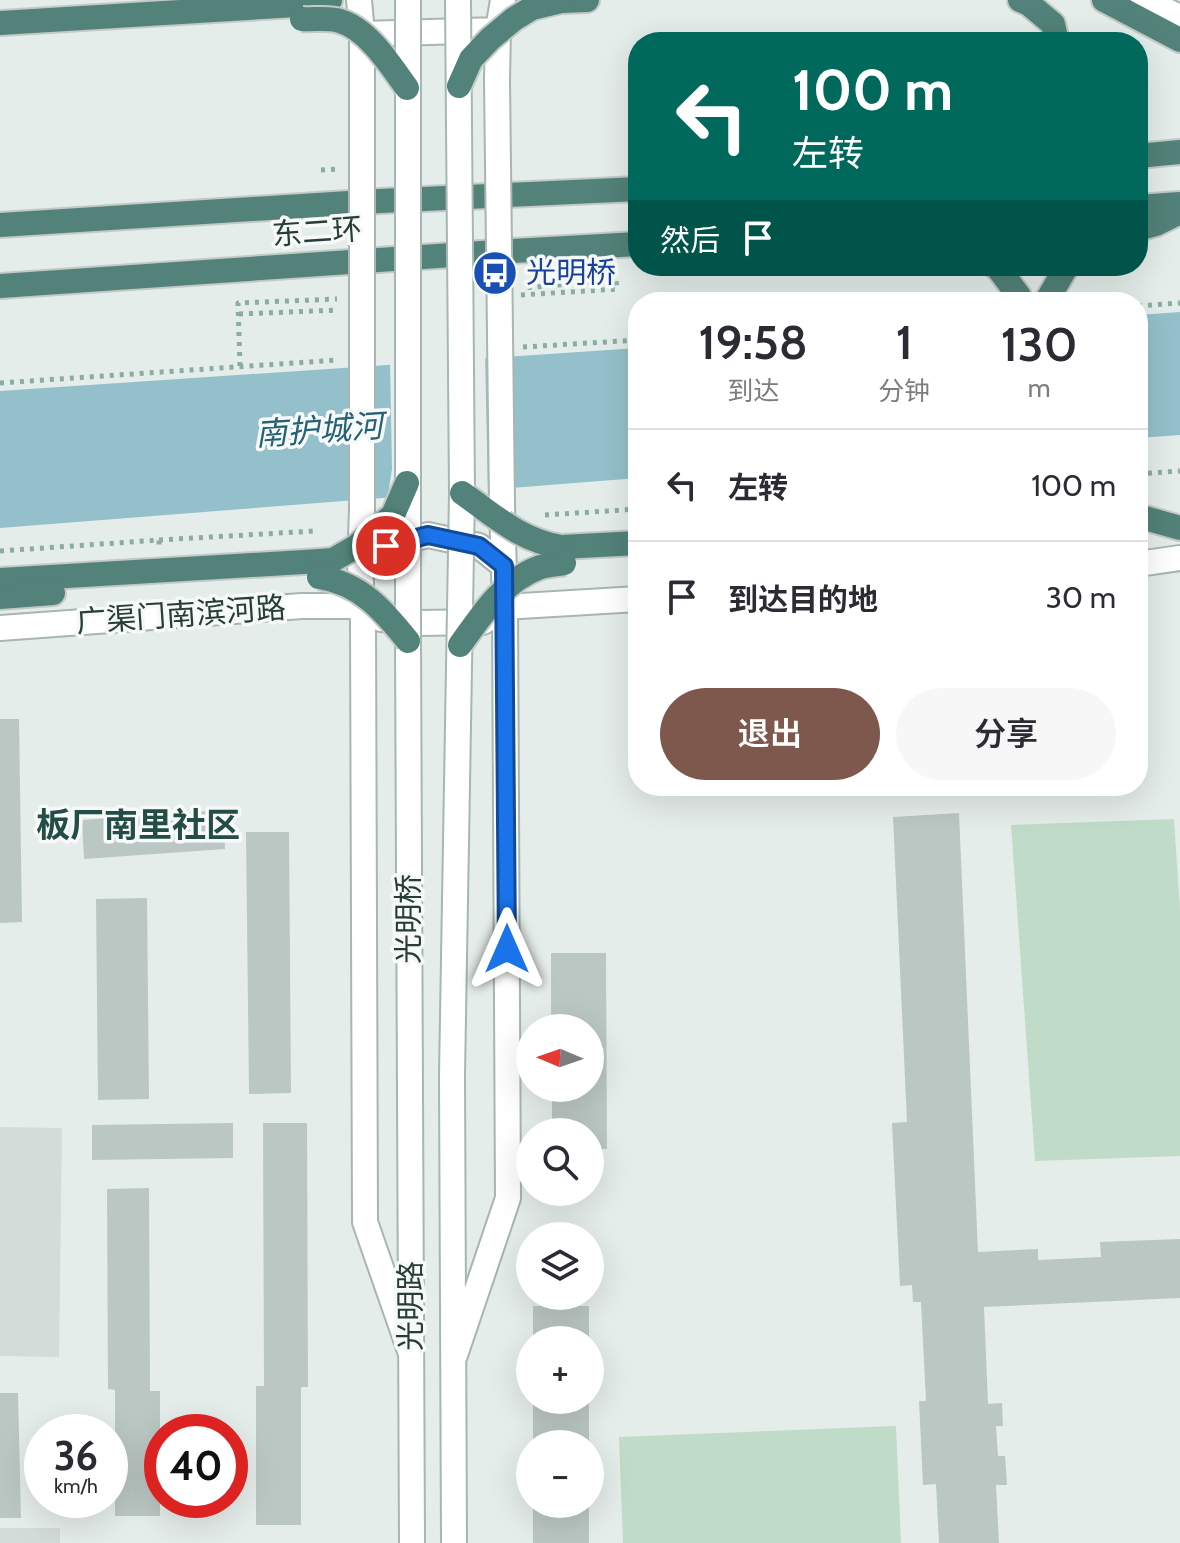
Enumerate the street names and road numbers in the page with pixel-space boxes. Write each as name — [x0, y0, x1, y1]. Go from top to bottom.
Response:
street label: 东二环 — [271, 210, 363, 253]
street label: 广渠门南滨河路 — [75, 589, 287, 640]
street label: 光明桥 — [390, 874, 427, 964]
street label: 光明路 — [392, 1261, 429, 1351]

